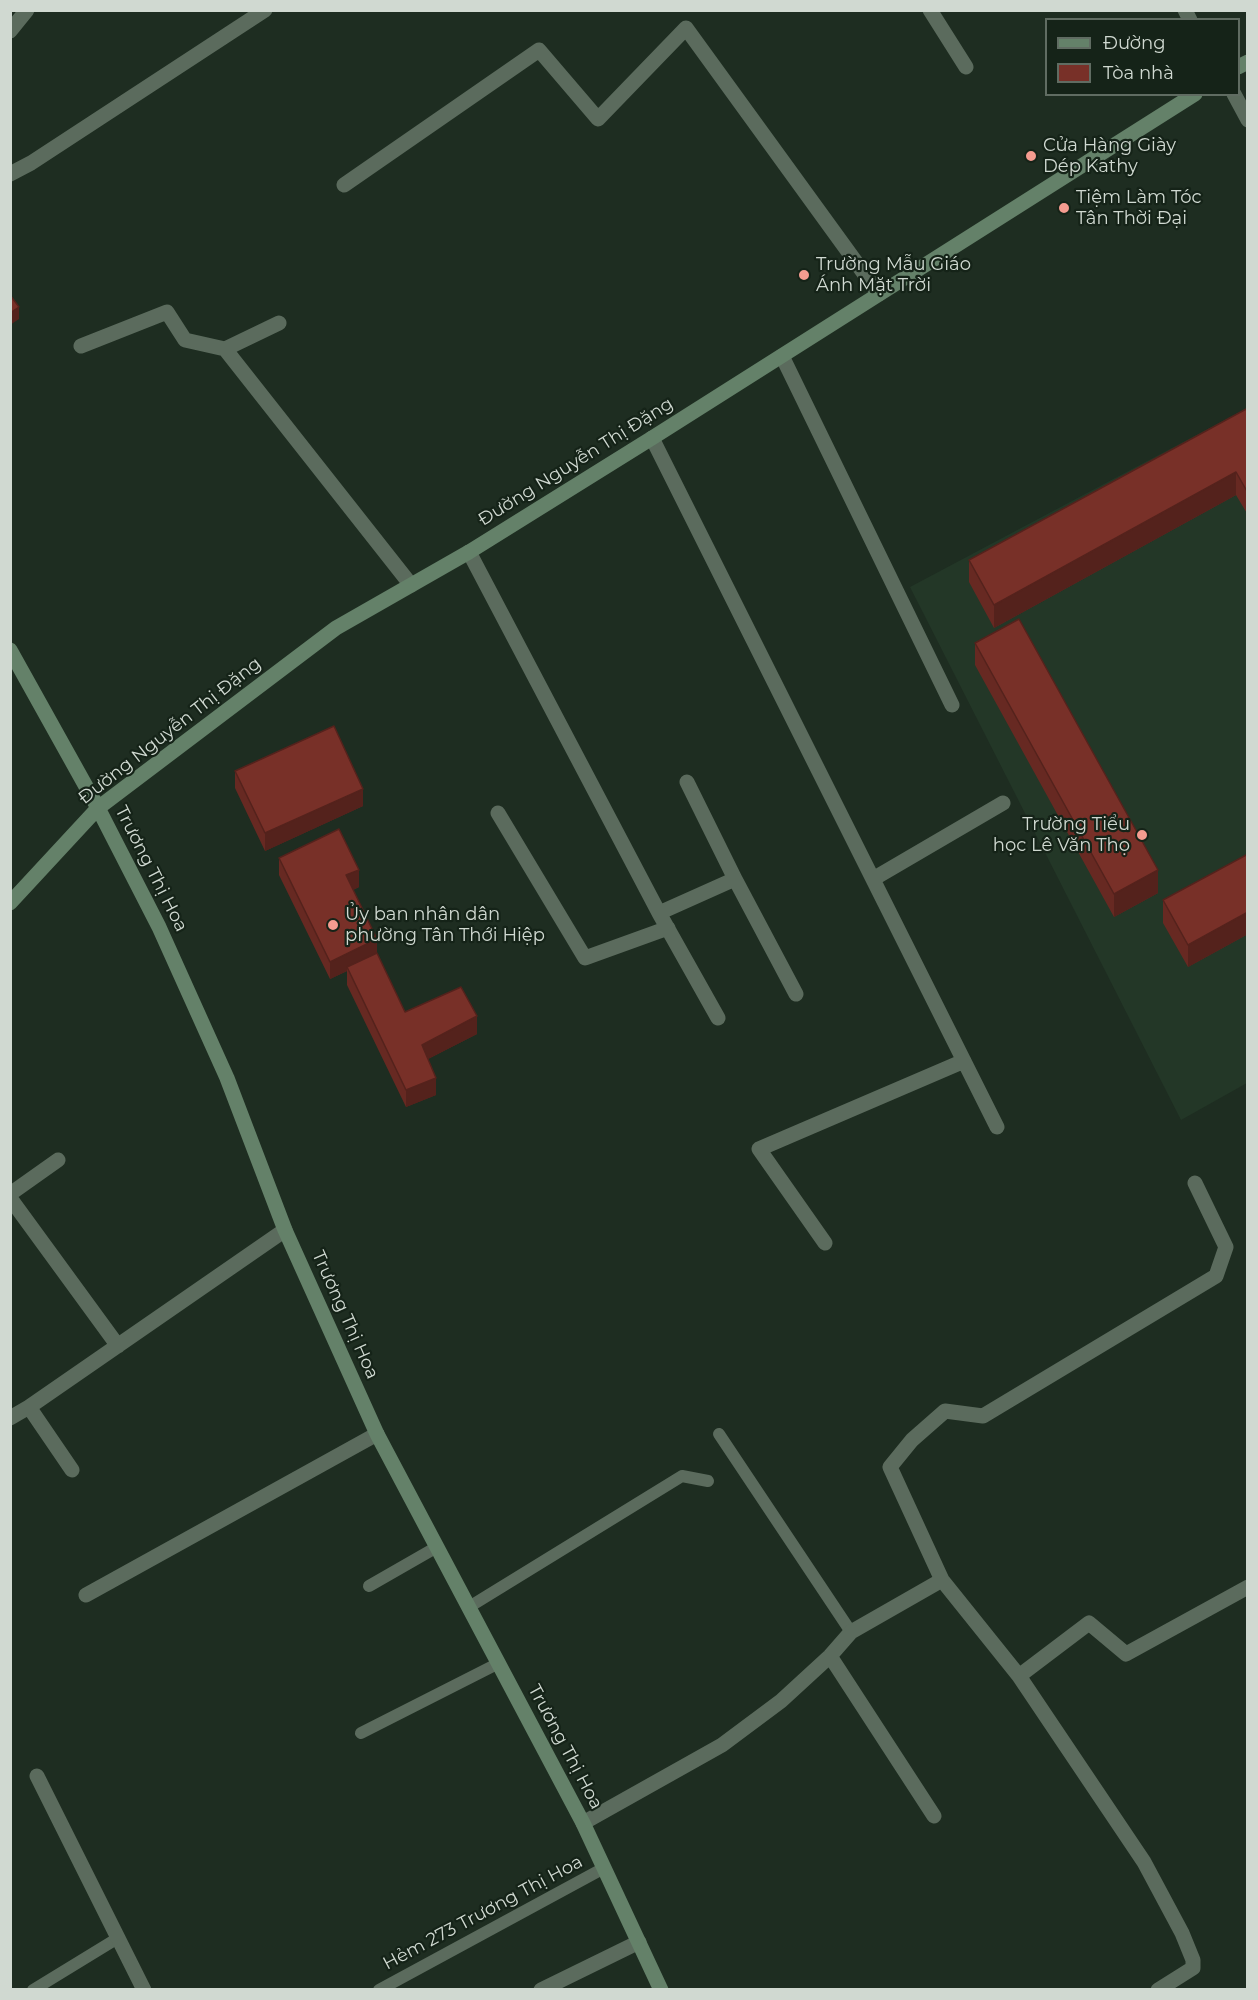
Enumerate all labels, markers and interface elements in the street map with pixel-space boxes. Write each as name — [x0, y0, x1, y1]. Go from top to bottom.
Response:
legend — [1045, 18, 1240, 96]
text: Đường — [1103, 32, 1166, 54]
text: Tòa nhà — [1103, 62, 1174, 84]
place label: Cửa Hàng Giày Dép Kathy — [1043, 135, 1176, 178]
marker: Cửa Hàng Giày Dép Kathy — [1024, 149, 1038, 163]
place label: Tiệm Làm Tóc Tân Thời Đại — [1076, 187, 1202, 230]
marker: Tiệm Làm Tóc Tân Thời Đại — [1057, 201, 1071, 215]
place label: Trường Mẫu Giáo Ánh Mặt Trời — [816, 254, 971, 296]
marker: Trường Mẫu Giáo Ánh Mặt Trời — [797, 268, 811, 282]
street label: Đường Nguyễn Thị Đặng — [475, 393, 677, 531]
street label: Đường Nguyễn Thị Đặng — [74, 653, 266, 809]
street label: Trương Thị Hoa — [110, 803, 192, 935]
place label: Trường Tiểu học Lê Văn Thọ — [993, 814, 1130, 856]
marker: Trường Tiểu học Lê Văn Thọ — [1135, 828, 1149, 842]
place label: Ủy ban nhân dân phường Tân Thới Hiệp — [345, 904, 545, 946]
marker: Ủy ban nhân dân phường Tân Thới Hiệp — [326, 918, 340, 932]
street label: Trương Thị Hoa — [307, 1247, 383, 1383]
street label: Trương Thị Hoa — [523, 1681, 607, 1813]
street label: Hẻm 273 Trương Thị Hoa — [379, 1851, 587, 1975]

